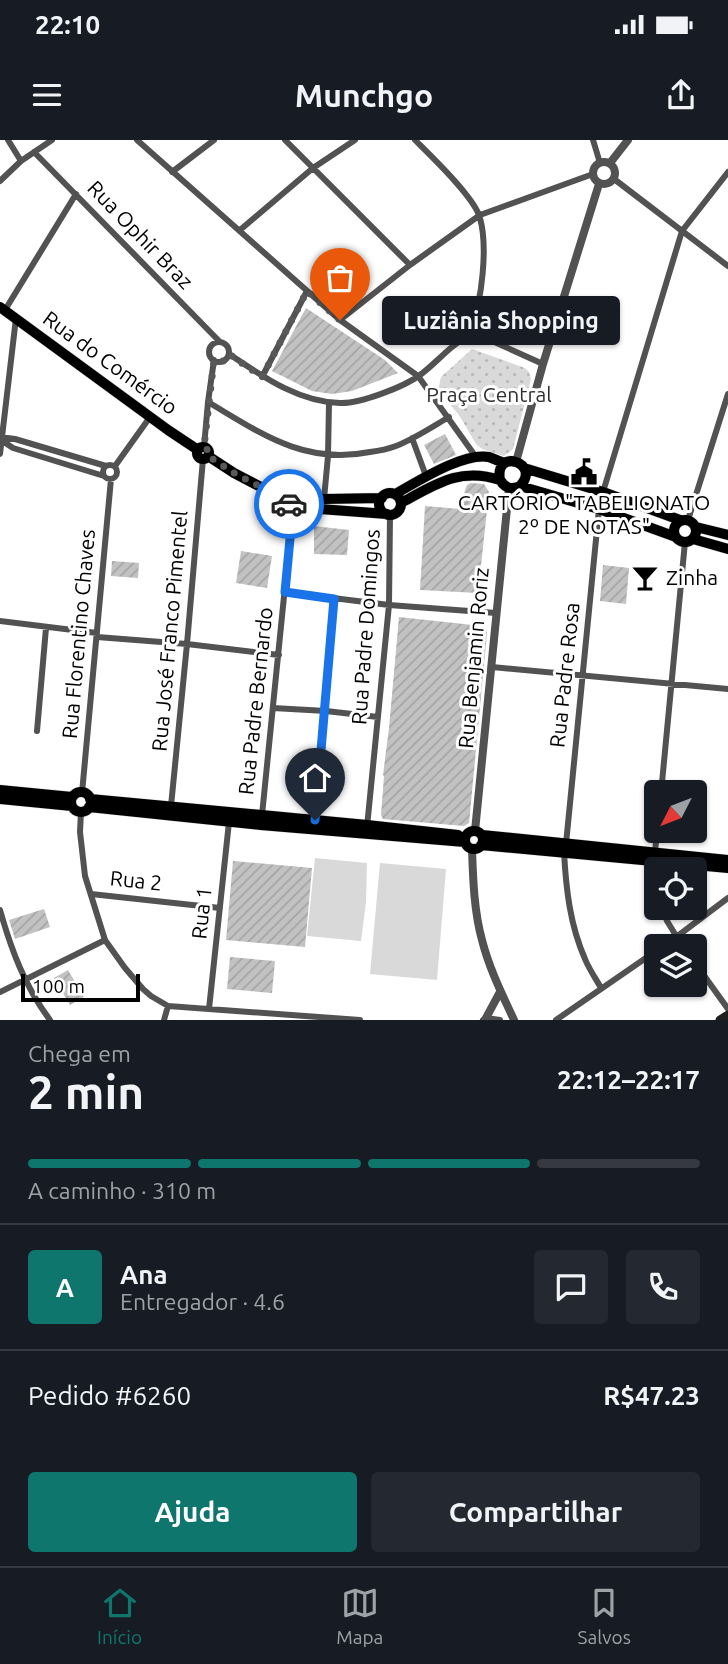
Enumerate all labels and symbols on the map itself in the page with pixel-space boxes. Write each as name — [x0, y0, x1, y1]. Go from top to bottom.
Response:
street label: Rua Ophir Braz — [83, 175, 198, 293]
pin — [310, 248, 370, 320]
callout: Luziânia Shopping — [382, 296, 620, 344]
street label: Rua do Comércio — [39, 305, 182, 419]
park label: Praça Central — [426, 382, 552, 406]
public building icon: CARTÓRIO "TABELIONATO 2º DE NOTAS" — [569, 457, 599, 487]
courier — [254, 469, 324, 539]
place label: CARTÓRIO "TABELIONATO 2º DE NOTAS" — [458, 490, 710, 538]
street label: Rua José Franco Pimentel — [147, 509, 191, 752]
street label: Rua Florentino Chaves — [57, 528, 99, 740]
street label: Rua Padre Domingos — [346, 528, 384, 726]
bar icon: Zinha — [630, 563, 660, 593]
place label: Zinha — [666, 565, 718, 589]
street label: Rua Benjamin Roriz — [453, 566, 493, 749]
street label: Rua Padre Rosa — [544, 601, 584, 749]
street label: Rua Padre Bernardo — [233, 606, 277, 796]
pin — [285, 748, 345, 820]
north arrow — [644, 780, 707, 844]
street label: Rua 2 — [109, 865, 163, 895]
street label: Rua 1 — [186, 886, 216, 940]
scale bar — [21, 971, 140, 1003]

